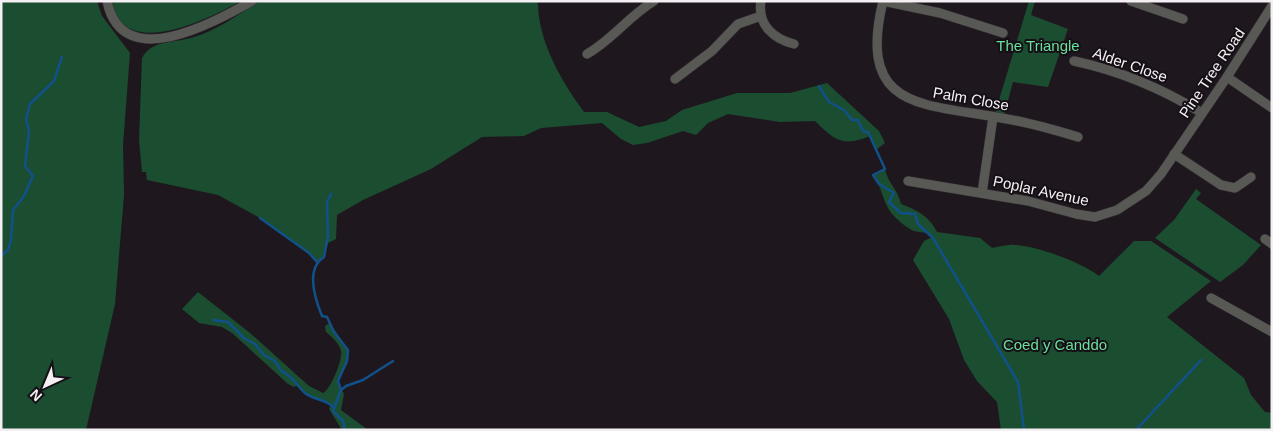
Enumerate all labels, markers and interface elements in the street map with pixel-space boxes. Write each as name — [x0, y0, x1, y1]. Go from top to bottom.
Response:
street label: Pine Tree Road — [1175, 25, 1248, 121]
park label: The Triangle — [996, 37, 1080, 54]
street label: Alder Close — [1091, 44, 1170, 85]
street label: Palm Close — [932, 83, 1010, 114]
street label: Poplar Avenue — [992, 172, 1090, 209]
park label: Coed y Canddo — [1003, 336, 1107, 353]
north arrow — [20, 361, 70, 411]
text: N — [27, 386, 45, 405]

